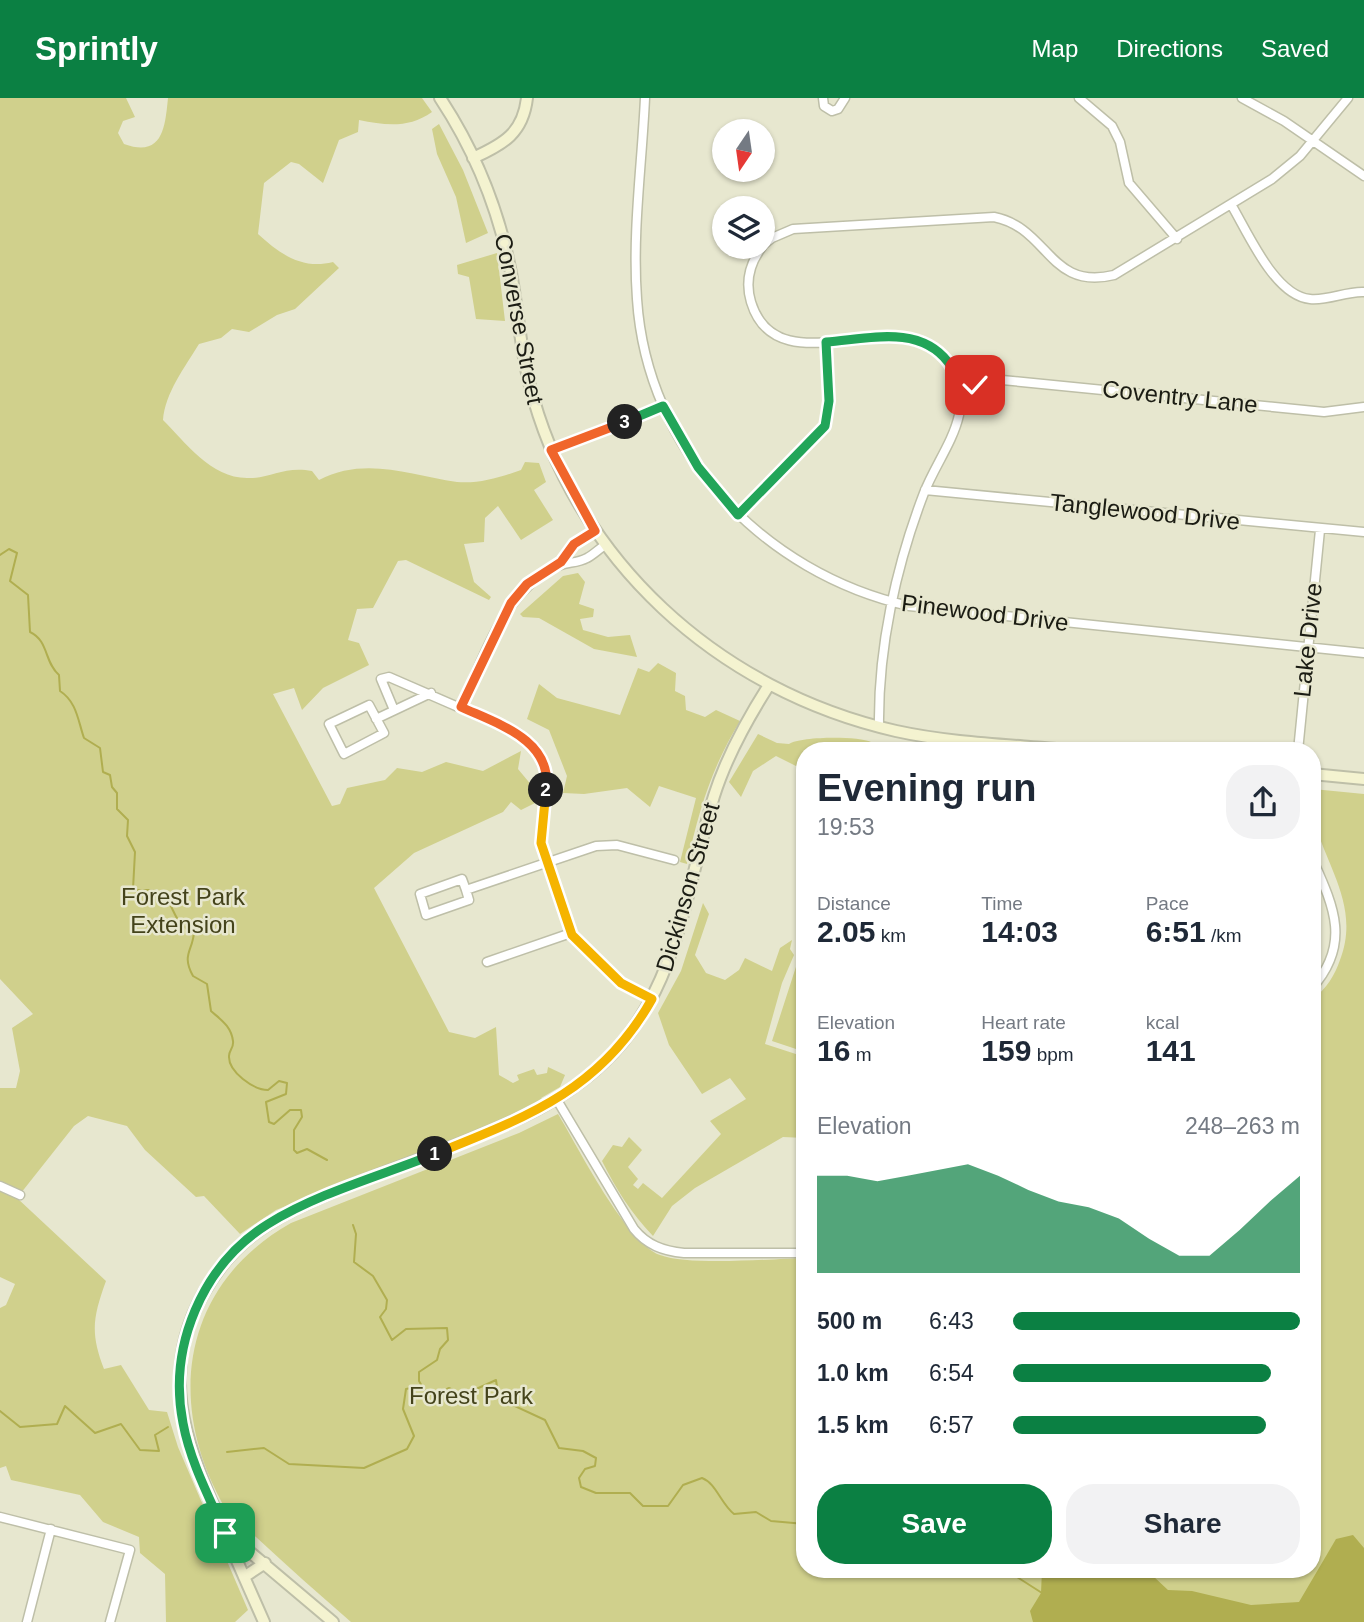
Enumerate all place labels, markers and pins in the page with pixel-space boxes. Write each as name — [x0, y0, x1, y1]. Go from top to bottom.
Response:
pin — [945, 355, 1005, 415]
pin: 3 — [608, 404, 642, 440]
pin: 2 — [528, 772, 564, 808]
pin: 1 — [418, 1136, 452, 1172]
pin — [195, 1503, 255, 1563]

